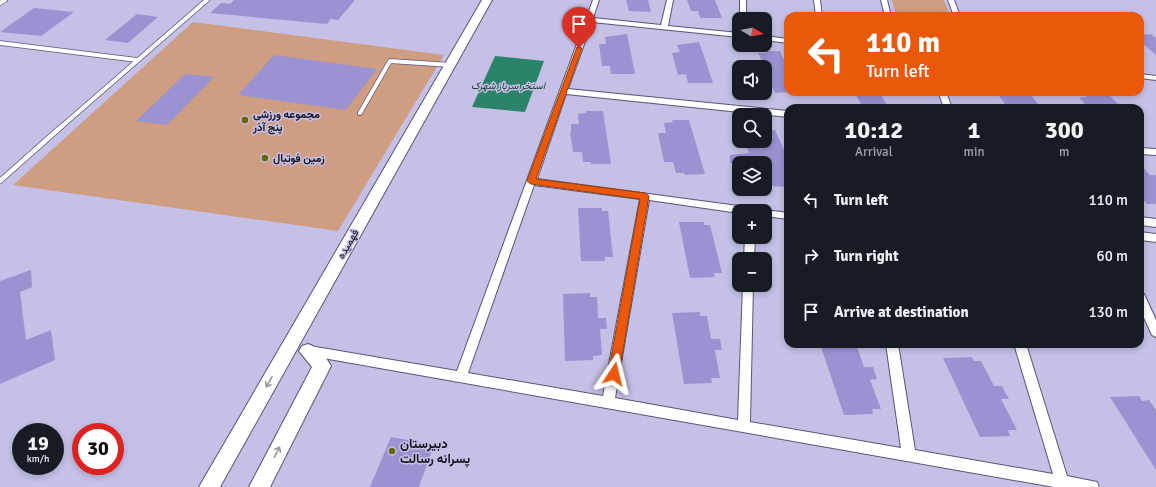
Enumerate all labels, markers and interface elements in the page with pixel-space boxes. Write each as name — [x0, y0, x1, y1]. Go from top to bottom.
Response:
pin — [562, 7.0, 596, 48]
north arrow — [732, 12, 772, 52]
map controls — [732, 12, 772, 292]
icon: arrive — [568, 13, 590, 35]
text: 110 m — [866, 26, 940, 60]
icon: left — [800, 28, 852, 80]
button: sound — [732, 60, 772, 100]
text: Turn left — [866, 60, 929, 82]
water label: استخر سرباز شهرک — [471, 80, 547, 92]
place label: مجموعه ورزشی پنج آذر — [252, 108, 320, 135]
button: search — [732, 108, 772, 148]
marker: مجموعه ورزشی پنج آذر — [240, 115, 250, 125]
text: 10:12 — [844, 115, 903, 145]
text: 1 — [968, 115, 980, 145]
text: 300 — [1045, 115, 1084, 145]
text: Arrival — [855, 144, 892, 160]
text: min — [964, 144, 985, 160]
text: m — [1059, 144, 1069, 160]
place label: زمین فوتبال — [273, 152, 325, 165]
marker: زمین فوتبال — [260, 153, 270, 163]
button: layers — [732, 156, 772, 196]
icon: left — [800, 189, 822, 211]
text: Turn left — [834, 191, 888, 209]
text: 110 m — [1088, 191, 1128, 209]
button: + — [732, 204, 772, 244]
street label: فهمیده — [334, 227, 362, 261]
icon: right — [800, 245, 822, 267]
text: Turn right — [834, 247, 899, 265]
text: 60 m — [1097, 247, 1128, 265]
button: − — [732, 252, 772, 292]
icon: arrive — [800, 301, 822, 323]
text: Arrive at destination — [834, 303, 969, 321]
text: 130 m — [1088, 303, 1128, 321]
position arrow — [593, 353, 635, 395]
one-way arrow — [265, 376, 273, 388]
speed limit sign: 30 — [72, 423, 124, 475]
text: 19 — [27, 431, 49, 456]
place label: دبیرستان پسرانه رسالت — [400, 436, 470, 468]
marker: دبیرستان پسرانه رسالت — [387, 446, 397, 456]
one-way arrow — [274, 447, 281, 459]
text: km/h — [27, 453, 49, 465]

